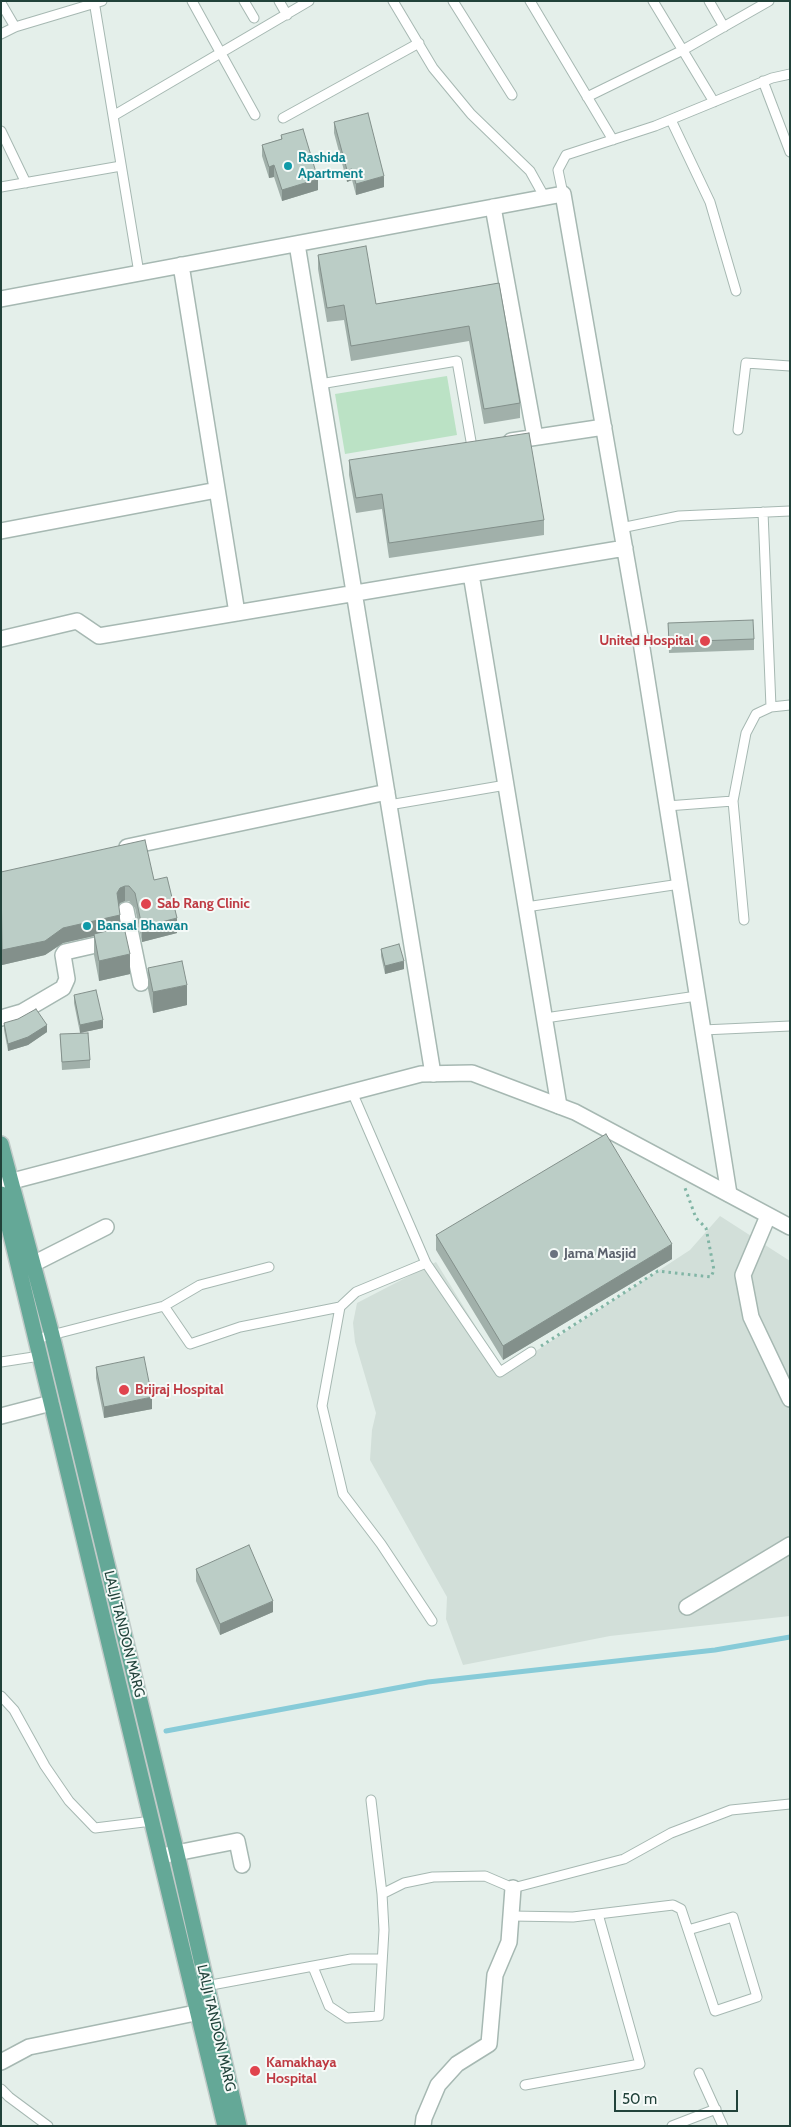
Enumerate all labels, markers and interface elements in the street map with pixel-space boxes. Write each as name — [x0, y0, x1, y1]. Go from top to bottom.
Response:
place label: Rashida Apartment — [298, 150, 363, 182]
marker: Rashida Apartment — [282, 160, 294, 172]
place label: United Hospital — [599, 633, 694, 649]
marker: United Hospital — [698, 634, 712, 648]
place label: Sab Rang Clinic — [157, 896, 250, 912]
marker: Sab Rang Clinic — [139, 897, 153, 911]
place label: Bansal Bhawan — [97, 918, 188, 934]
marker: Bansal Bhawan — [81, 920, 93, 932]
place label: Jama Masjid — [564, 1246, 636, 1262]
marker: Jama Masjid — [548, 1248, 560, 1260]
place label: Brijraj Hospital — [135, 1382, 224, 1398]
marker: Brijraj Hospital — [117, 1383, 131, 1397]
street label: LALJI TANDON MARG — [100, 1569, 148, 1699]
street label: LALJI TANDON MARG — [193, 1963, 239, 2093]
place label: Kamakhaya Hospital — [266, 2055, 336, 2088]
marker: Kamakhaya Hospital — [248, 2064, 262, 2078]
scale bar — [616, 2080, 740, 2112]
text: 50 m — [622, 2090, 657, 2108]

